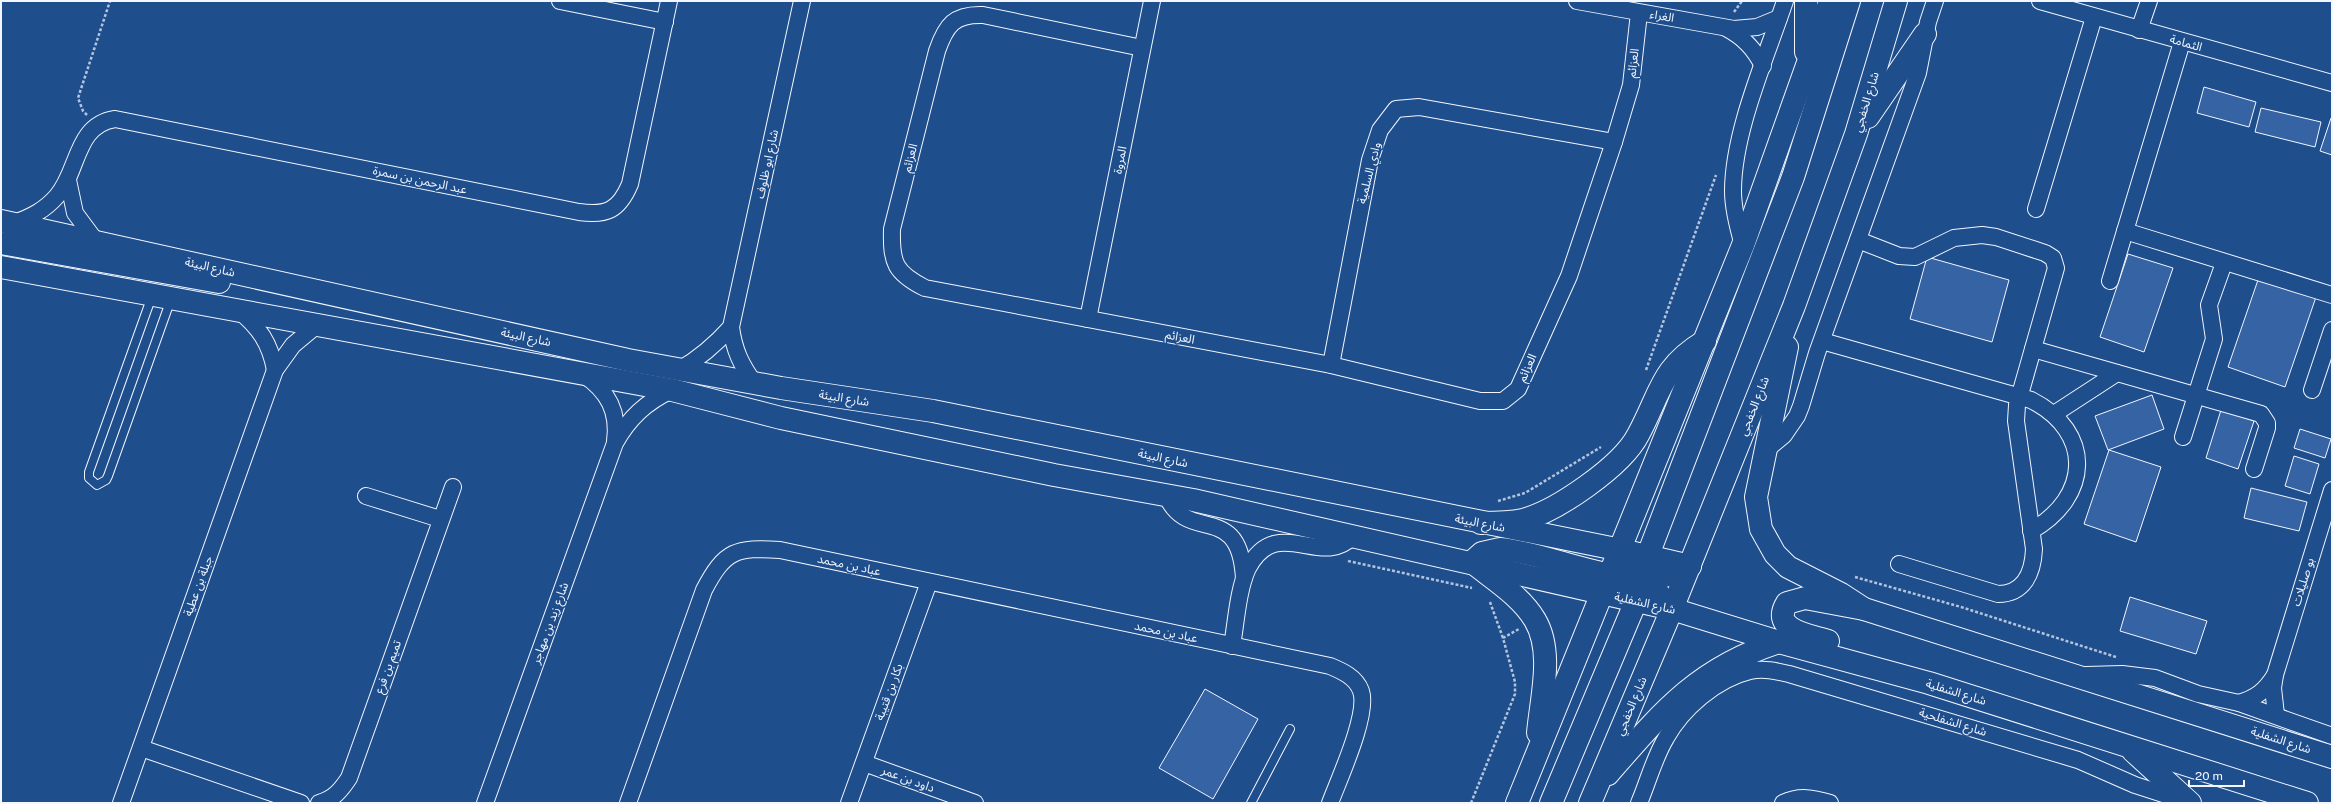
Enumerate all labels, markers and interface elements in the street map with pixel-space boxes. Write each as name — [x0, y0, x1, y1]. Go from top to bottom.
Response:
street label: الغراء — [1649, 7, 1675, 25]
street label: الثمامة — [2168, 32, 2204, 54]
street label: العزائم — [1624, 47, 1644, 79]
street label: شارع الخفجي — [1850, 70, 1884, 135]
street label: شارع ابو ظلوف — [753, 128, 783, 200]
street label: وادي السلمية — [1355, 141, 1386, 206]
street label: العزائم — [900, 142, 922, 174]
street label: المروة — [1110, 145, 1130, 175]
street label: عبد الرحمن بن سمرة — [372, 163, 468, 197]
street label: شارع البيئة — [183, 254, 236, 281]
street label: شارع البيئة — [499, 325, 552, 351]
street label: العزائم — [1164, 327, 1196, 349]
street label: العزائم — [1515, 352, 1541, 385]
street label: شارع الخفجي — [1736, 374, 1775, 439]
street label: شارع البيئة — [817, 387, 870, 411]
street label: شارع البيئة — [1136, 446, 1189, 472]
street label: شارع البيئة — [1453, 511, 1506, 537]
street label: عباد بن محمد — [816, 551, 882, 579]
street label: جبلة بن عطية — [181, 554, 215, 618]
street label: بو صليلات — [2289, 556, 2317, 608]
street label: شارع زيد بن مهاجر — [528, 580, 573, 667]
street label: شارع الشفلية — [1613, 589, 1677, 619]
street label: عباد بن محمد — [1133, 618, 1199, 646]
street label: تميم بن فرع — [372, 638, 406, 696]
street label: بكار بن قتيبة — [872, 662, 906, 722]
street label: شارع الخفجي — [1612, 675, 1652, 739]
street label: شارع الشفلية — [1924, 676, 1988, 710]
street label: شارع الشفلحية — [1917, 705, 1989, 741]
street label: شارع الشفلية — [2249, 724, 2313, 758]
scale bar — [2189, 762, 2244, 788]
street label: داود بن عمر — [879, 763, 937, 795]
text: 20 m — [2195, 769, 2223, 783]

